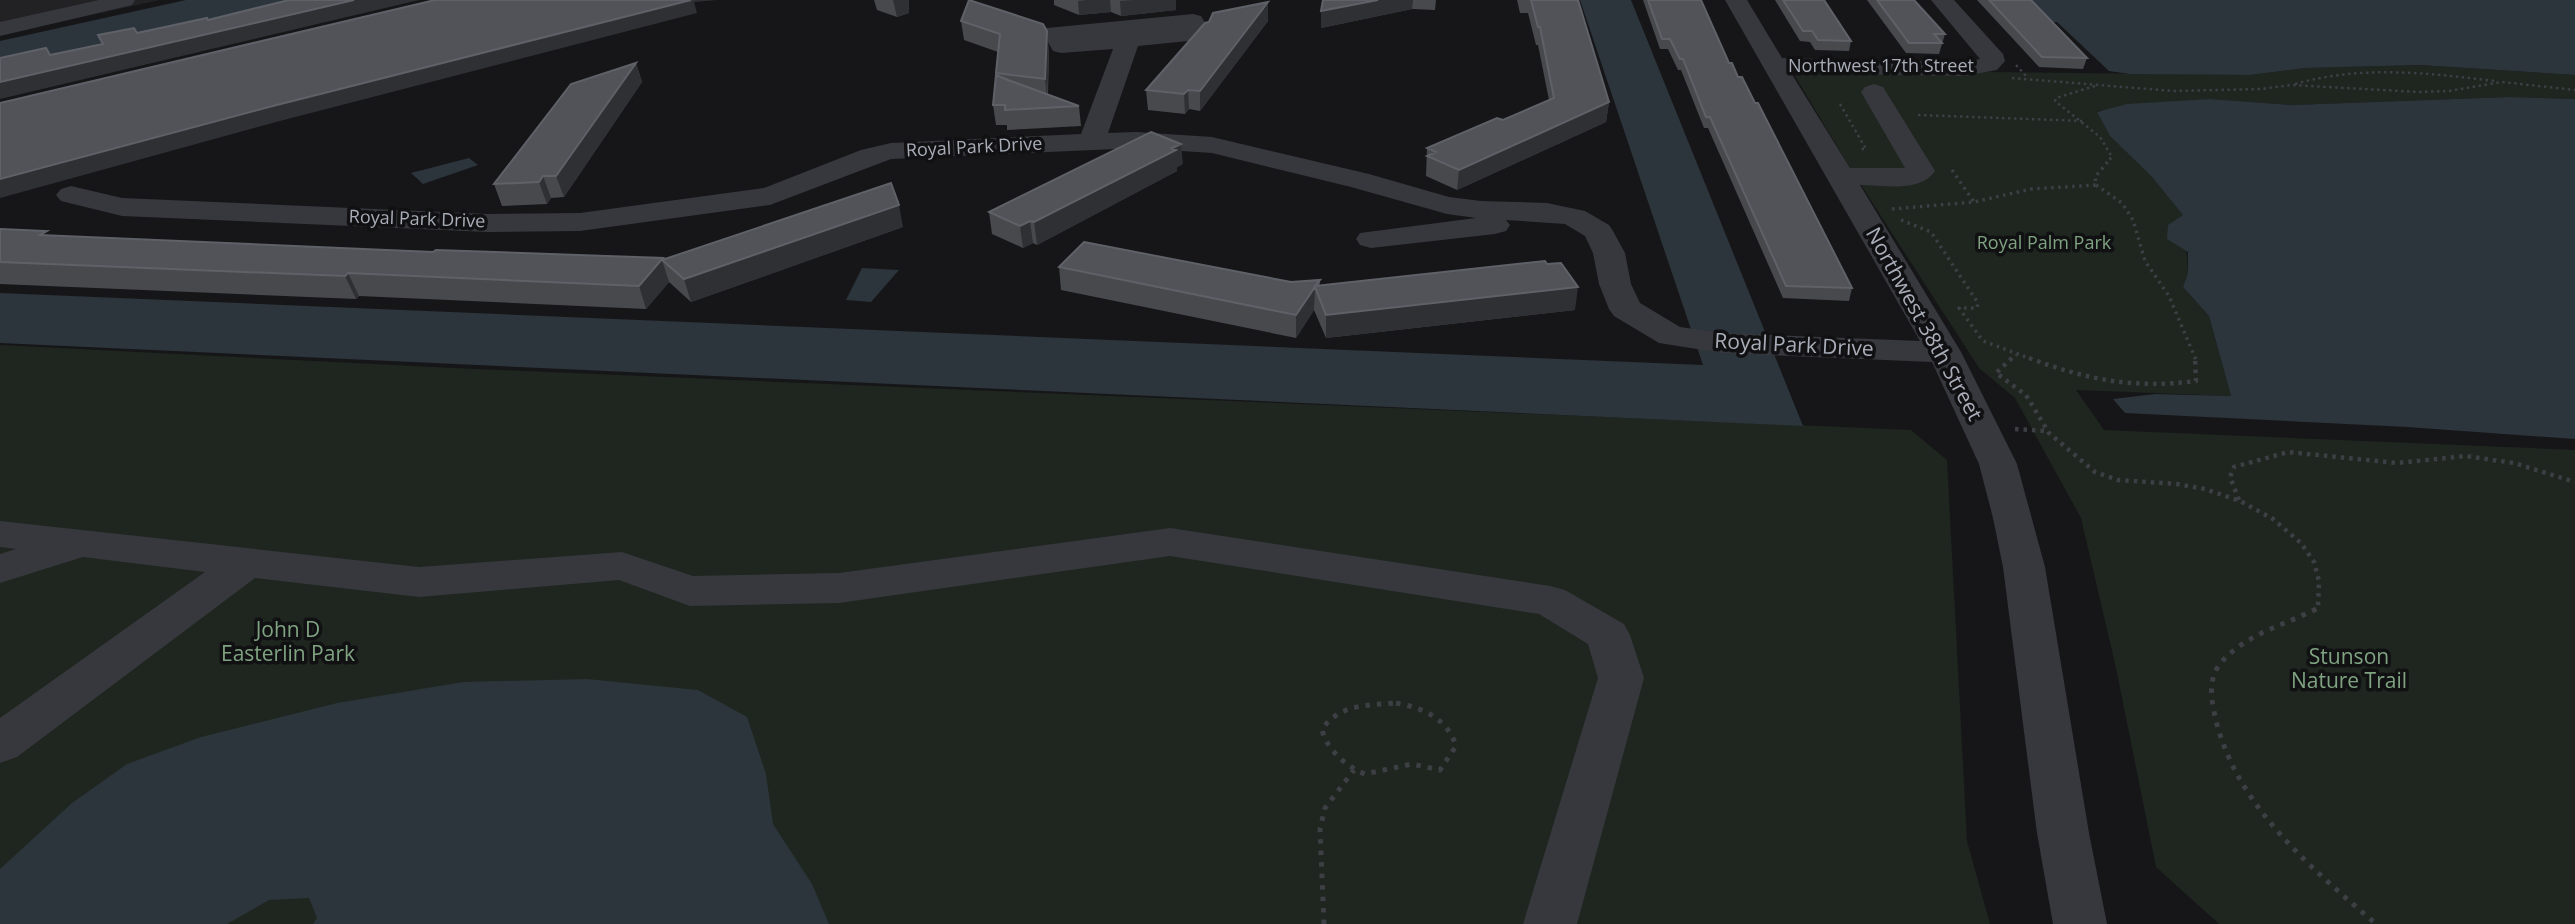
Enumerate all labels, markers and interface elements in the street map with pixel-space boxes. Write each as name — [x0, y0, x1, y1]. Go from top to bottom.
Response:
street label: Northwest 17th Street — [1788, 53, 1974, 77]
street label: Royal Park Drive — [905, 130, 1043, 162]
street label: Royal Park Drive — [348, 204, 486, 232]
street label: Northwest 38th Street — [1860, 222, 1990, 425]
park label: Royal Palm Park — [1977, 230, 2112, 254]
street label: Royal Park Drive — [1714, 326, 1874, 362]
park label: John D Easterlin Park — [221, 615, 355, 667]
park label: Stunson Nature Trail — [2291, 642, 2407, 694]

